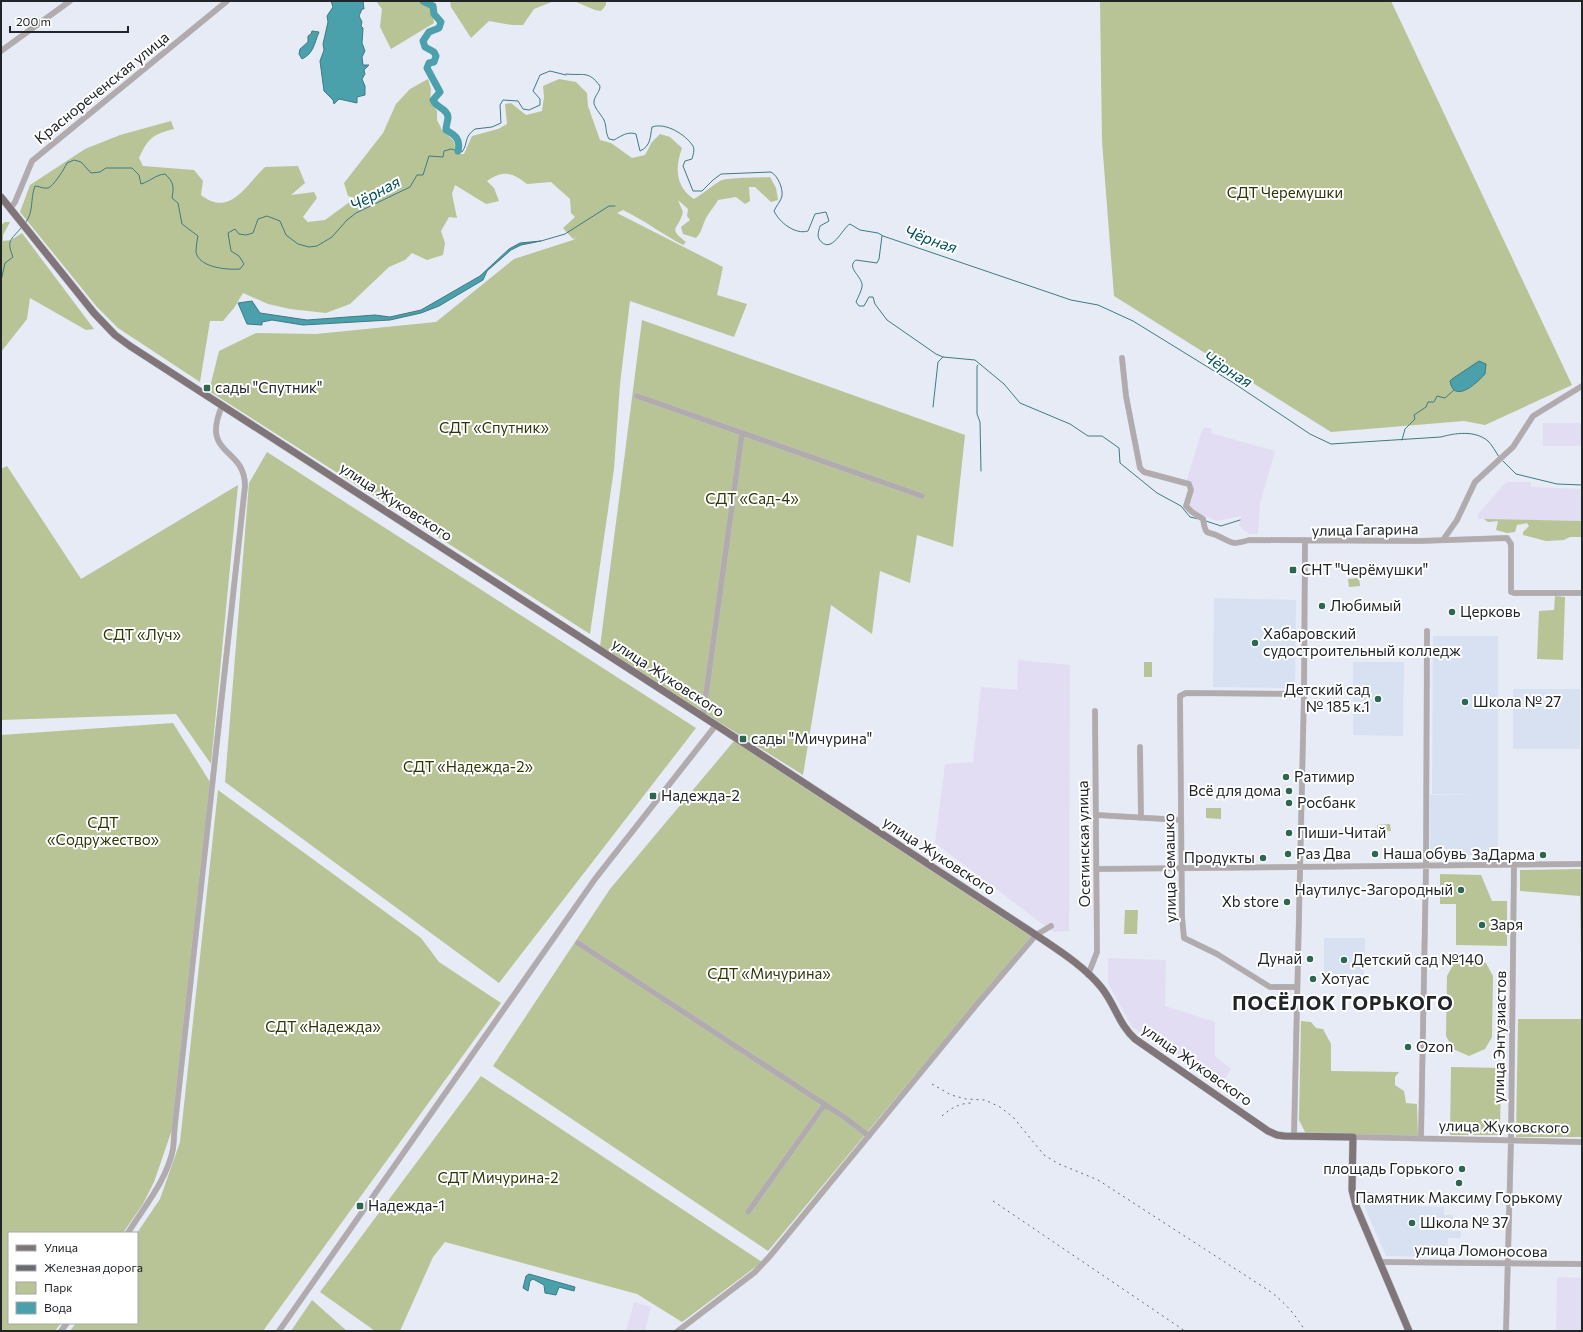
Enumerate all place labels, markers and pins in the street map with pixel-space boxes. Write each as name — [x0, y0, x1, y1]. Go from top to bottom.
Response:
place label: сады "Спутник" — [215, 378, 323, 396]
marker: сады "Спутник" — [202, 383, 212, 393]
place label: СНТ "Черёмушки" — [1301, 560, 1428, 578]
marker: СНТ "Черёмушки" — [1288, 565, 1298, 575]
place label: Любимый — [1330, 596, 1401, 614]
marker: Любимый — [1317, 601, 1327, 611]
place label: Церковь — [1460, 602, 1521, 620]
marker: Церковь — [1447, 607, 1457, 617]
place label: Хабаровский судостроительный колледж — [1263, 624, 1461, 659]
marker: Хабаровский судостроительный колледж — [1250, 638, 1260, 648]
place label: Детский сад № 185 к.1 — [1284, 680, 1370, 715]
place label: Школа № 27 — [1473, 692, 1561, 710]
marker: Детский сад № 185 к.1 — [1373, 694, 1383, 704]
marker: Школа № 27 — [1460, 697, 1470, 707]
place label: сады "Мичурина" — [751, 729, 872, 747]
marker: сады "Мичурина" — [738, 734, 748, 744]
place label: Ратимир — [1294, 767, 1355, 785]
marker: Ратимир — [1281, 772, 1291, 782]
place label: Всё для дома — [1188, 781, 1281, 799]
place label: Надежда-2 — [661, 786, 740, 804]
marker: Всё для дома — [1284, 786, 1294, 796]
marker: Надежда-2 — [648, 791, 658, 801]
place label: Росбанк — [1297, 793, 1356, 811]
marker: Росбанк — [1284, 798, 1294, 808]
place label: Пиши-Читай — [1297, 823, 1386, 841]
marker: Пиши-Читай — [1284, 828, 1294, 838]
place label: Раз Два — [1296, 844, 1351, 862]
place label: Наша обувь — [1383, 844, 1467, 862]
place label: ЗаДарма — [1472, 845, 1535, 863]
place label: Продукты — [1184, 848, 1255, 866]
marker: Раз Два — [1283, 849, 1293, 859]
marker: Наша обувь — [1370, 849, 1380, 859]
marker: ЗаДарма — [1538, 850, 1548, 860]
marker: Продукты — [1258, 853, 1268, 863]
place label: Наутилус-Загородный — [1295, 880, 1453, 898]
marker: Наутилус-Загородный — [1456, 885, 1466, 895]
place label: Xb store — [1222, 892, 1279, 910]
marker: Xb store — [1282, 897, 1292, 907]
place label: Заря — [1490, 915, 1523, 933]
marker: Заря — [1477, 920, 1487, 930]
place label: Дунай — [1258, 949, 1302, 967]
place label: Детский сад №140 — [1352, 950, 1484, 968]
marker: Дунай — [1305, 954, 1315, 964]
marker: Детский сад №140 — [1339, 955, 1349, 965]
place label: Хотуас — [1321, 969, 1369, 987]
marker: Хотуас — [1308, 974, 1318, 984]
place label: Ozon — [1416, 1037, 1453, 1055]
marker: Ozon — [1403, 1042, 1413, 1052]
place label: площадь Горького — [1323, 1159, 1454, 1177]
marker: площадь Горького — [1457, 1164, 1467, 1174]
marker: Памятник Максиму Горькому — [1454, 1178, 1464, 1188]
place label: Памятник Максиму Горькому — [1355, 1188, 1563, 1206]
place label: Надежда-1 — [368, 1196, 445, 1214]
marker: Надежда-1 — [355, 1201, 365, 1211]
place label: Школа № 37 — [1420, 1213, 1508, 1231]
marker: Школа № 37 — [1407, 1218, 1417, 1228]

